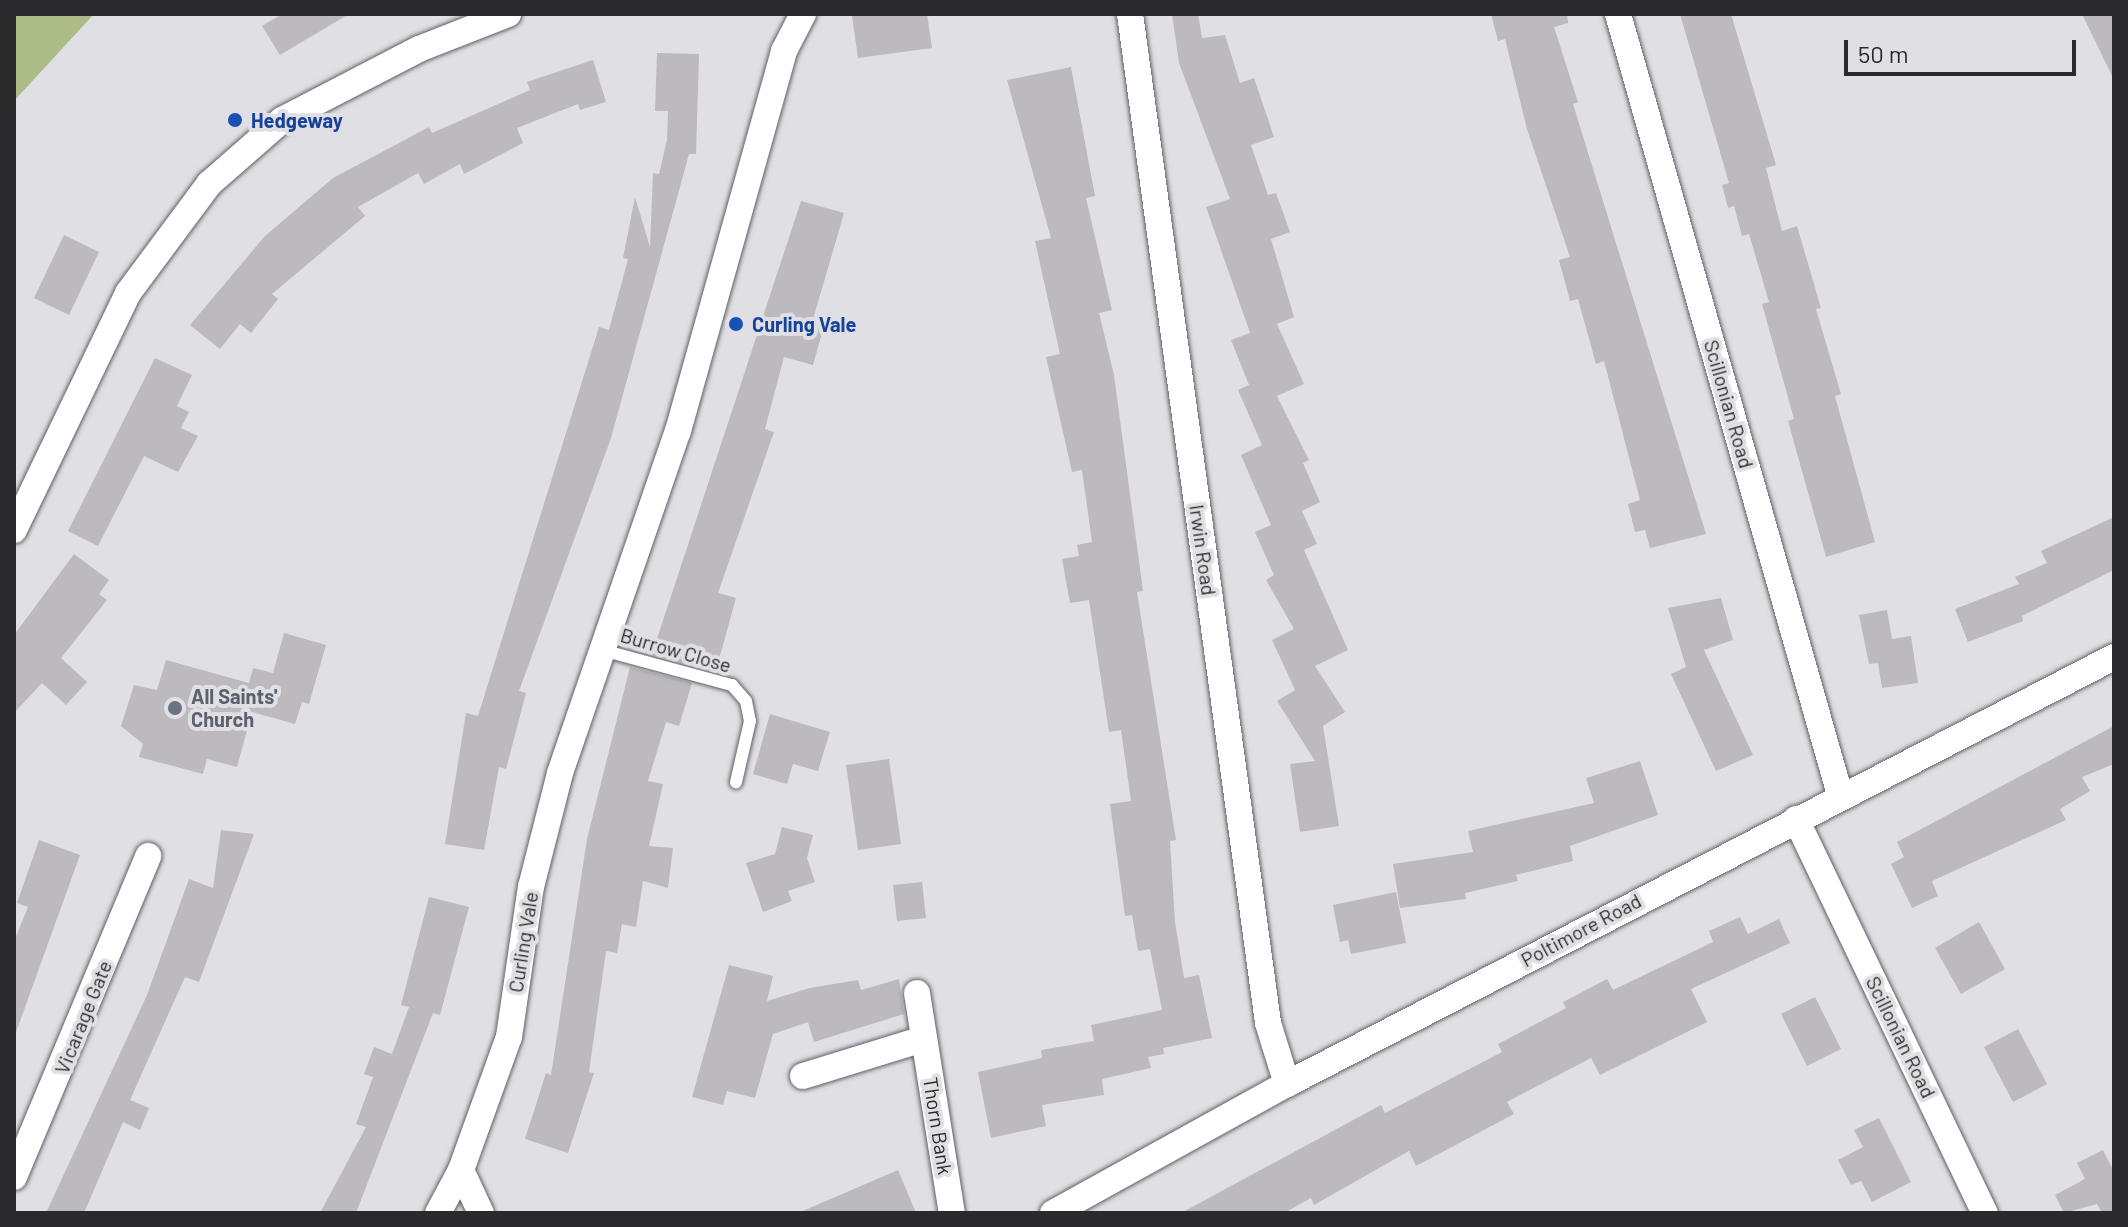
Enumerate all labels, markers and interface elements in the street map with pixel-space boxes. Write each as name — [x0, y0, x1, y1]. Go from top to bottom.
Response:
scale bar — [1848, 24, 2080, 74]
text: 50 m — [1858, 39, 1909, 68]
place label: Hedgeway — [251, 108, 343, 132]
marker: Hedgeway — [226, 111, 244, 129]
place label: Curling Vale — [752, 312, 856, 336]
marker: Curling Vale — [727, 315, 745, 333]
street label: Scillonian Road — [1699, 337, 1759, 471]
street label: Irwin Road — [1185, 503, 1221, 597]
street label: Burrow Close — [618, 623, 734, 677]
place label: All Saints' Church — [191, 684, 277, 731]
marker: All Saints' Church — [166, 699, 184, 717]
street label: Poltimore Road — [1517, 888, 1645, 972]
street label: Curling Vale — [503, 890, 543, 994]
street label: Vicarage Gate — [49, 957, 117, 1077]
street label: Scillonian Road — [1861, 972, 1941, 1102]
street label: Thorn Bank — [918, 1076, 958, 1176]

